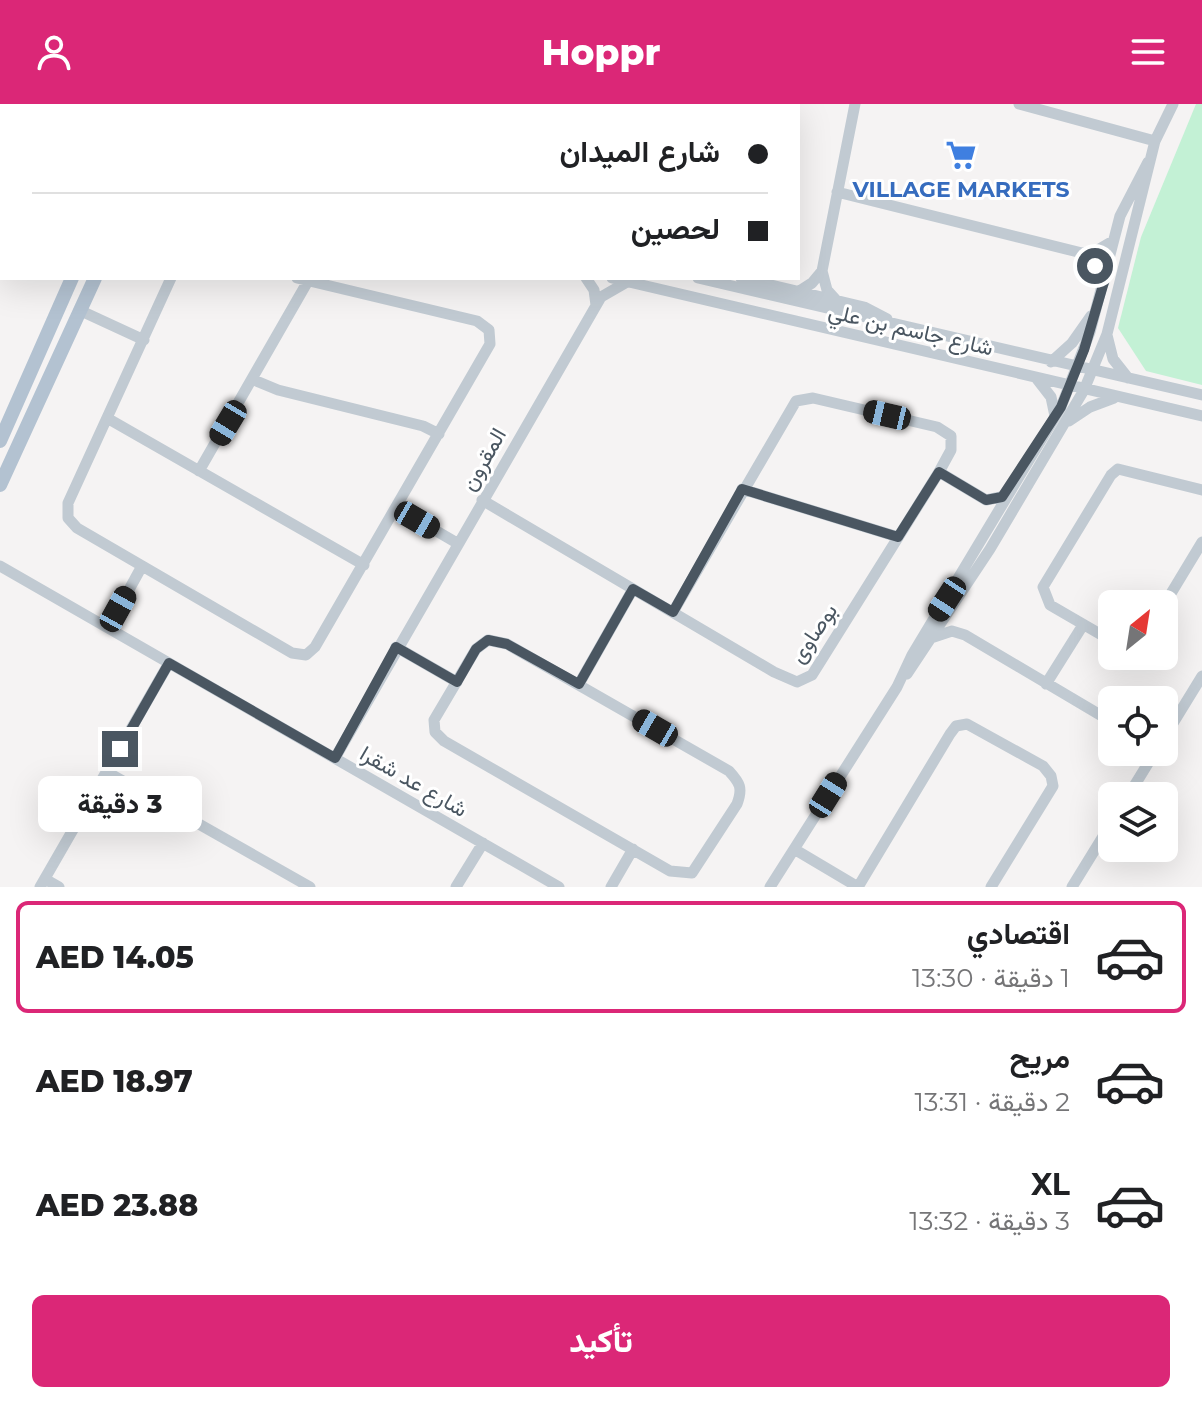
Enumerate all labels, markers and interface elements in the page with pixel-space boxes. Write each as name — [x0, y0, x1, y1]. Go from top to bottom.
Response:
icon: person — [32, 30, 76, 74]
text: Hoppr — [542, 30, 661, 74]
icon: menu — [1126, 30, 1170, 74]
text: شارع الميدان — [559, 133, 720, 170]
supermarket icon: VILLAGE MARKETS — [944, 138, 978, 172]
place label: VILLAGE MARKETS — [851, 176, 1070, 203]
text: لحصين — [631, 210, 720, 247]
route start — [1077, 248, 1113, 284]
street label: شارع جاسم بن علي — [825, 297, 996, 366]
car — [205, 396, 251, 450]
car — [861, 398, 913, 432]
street label: المقرون — [455, 423, 512, 495]
car — [390, 498, 444, 542]
car — [924, 572, 970, 626]
car — [96, 582, 140, 636]
north arrow — [1098, 590, 1178, 670]
map controls — [1098, 590, 1178, 862]
street label: بوصاوى — [784, 598, 843, 668]
button: locate — [1098, 686, 1178, 766]
car — [628, 706, 682, 750]
route end — [102, 731, 138, 767]
street label: شارع عد شقرا — [355, 740, 472, 824]
car — [805, 768, 851, 822]
callout: 3 دقيقة — [38, 777, 202, 833]
button: layers — [1098, 782, 1178, 862]
text: 3 دقيقة — [78, 788, 162, 820]
text: اقتصادي — [967, 915, 1070, 952]
icon: car — [1094, 921, 1166, 993]
text: AED 14.05 — [36, 939, 194, 976]
text: 1 دقيقة · 13:30 — [912, 962, 1070, 994]
text: مريح — [1010, 1039, 1070, 1076]
icon: car — [1094, 1045, 1166, 1117]
text: AED 18.97 — [36, 1063, 193, 1100]
text: 2 دقيقة · 13:31 — [914, 1086, 1070, 1118]
text: XL — [1031, 1166, 1070, 1203]
icon: car — [1094, 1169, 1166, 1241]
text: AED 23.88 — [36, 1187, 198, 1224]
text: 3 دقيقة · 13:32 — [909, 1205, 1070, 1237]
button: تأكيد — [32, 1295, 1170, 1387]

